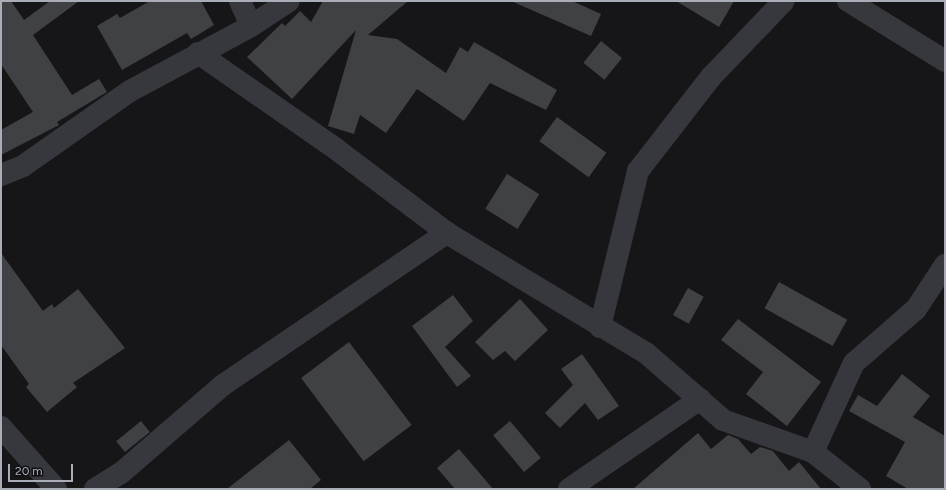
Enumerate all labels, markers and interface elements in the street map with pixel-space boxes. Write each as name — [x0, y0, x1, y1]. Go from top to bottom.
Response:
scale bar — [10, 456, 75, 482]
text: 20 m — [15, 464, 43, 478]

